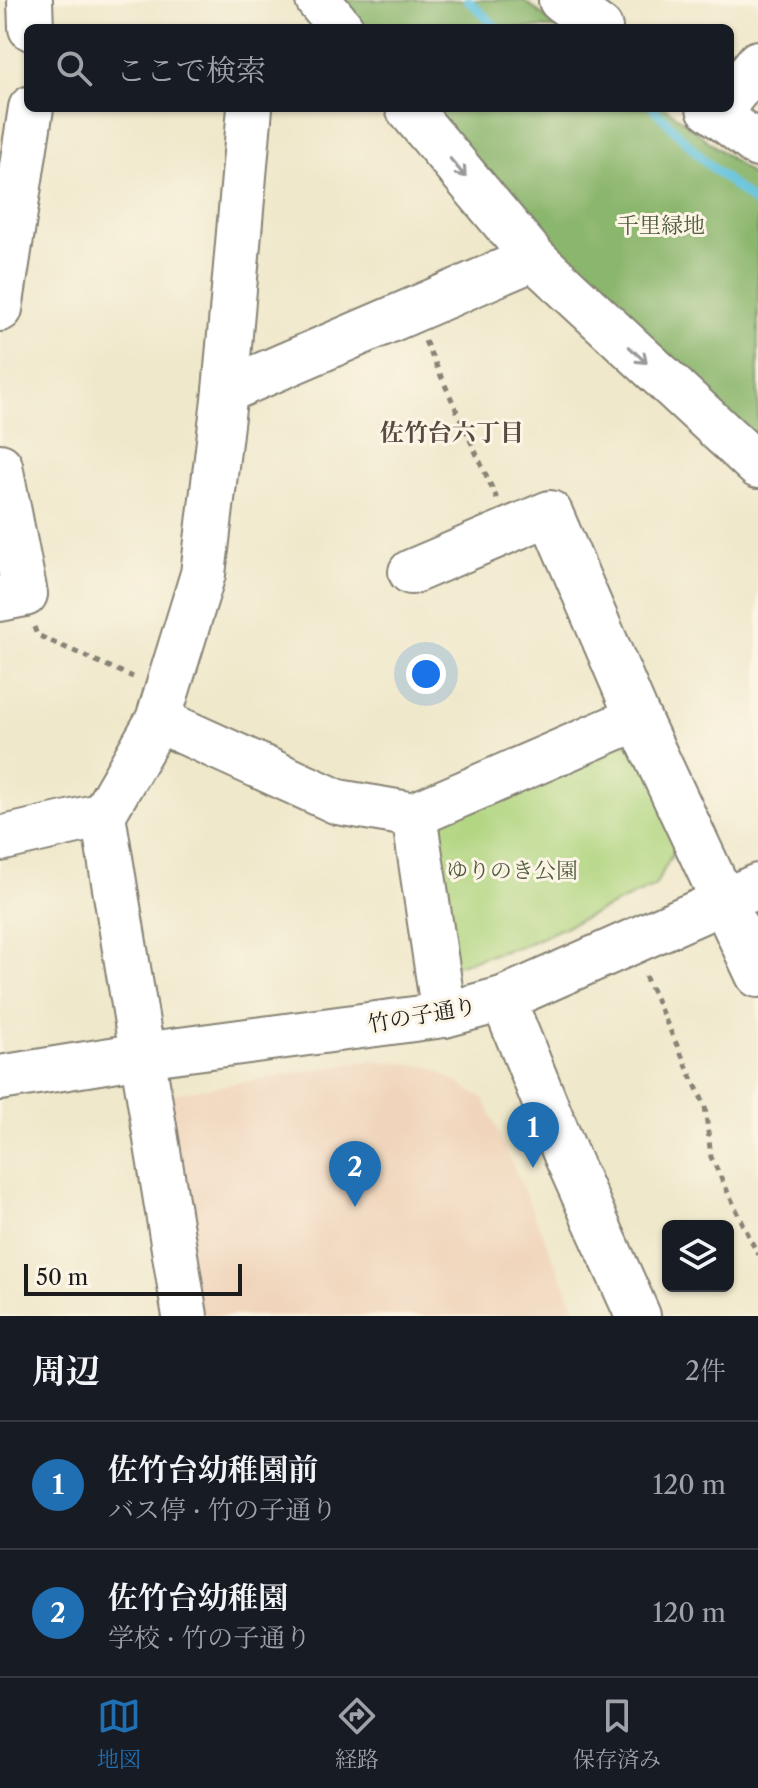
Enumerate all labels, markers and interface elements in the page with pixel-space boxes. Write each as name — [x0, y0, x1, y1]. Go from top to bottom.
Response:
search box — [24, 24, 734, 112]
icon: search — [52, 46, 96, 90]
text: ここで検索 — [116, 52, 266, 89]
one-way arrow — [449, 157, 467, 178]
park label: 千里緑地 — [617, 212, 705, 239]
one-way arrow — [628, 345, 648, 364]
district label: 佐竹台六丁目 — [380, 418, 524, 447]
your location — [406, 654, 446, 694]
park label: ゆりのき公園 — [446, 857, 578, 884]
street label: 竹の子通り — [365, 992, 479, 1038]
pin: 1 — [507, 1102, 559, 1168]
pin: 2 — [329, 1141, 381, 1207]
map controls — [662, 1220, 734, 1292]
button: layers — [662, 1220, 734, 1292]
scale bar — [24, 1260, 242, 1296]
text: 50 m — [36, 1264, 88, 1291]
text: 周辺 — [32, 1350, 100, 1392]
text: 2件 — [685, 1355, 726, 1387]
text: 佐竹台幼稚園前 — [108, 1451, 318, 1488]
text: 1 — [52, 1469, 64, 1501]
text: 120 m — [652, 1469, 726, 1501]
text: バス停 · 竹の子通り — [108, 1494, 337, 1526]
text: 佐竹台幼稚園 — [108, 1579, 288, 1616]
text: 2 — [50, 1597, 66, 1629]
text: 120 m — [652, 1597, 726, 1629]
text: 学校 · 竹の子通り — [108, 1622, 311, 1654]
tab: 地図 — [97, 1694, 141, 1773]
tab: 経路 — [335, 1694, 379, 1773]
tab: 保存済み — [573, 1694, 661, 1773]

